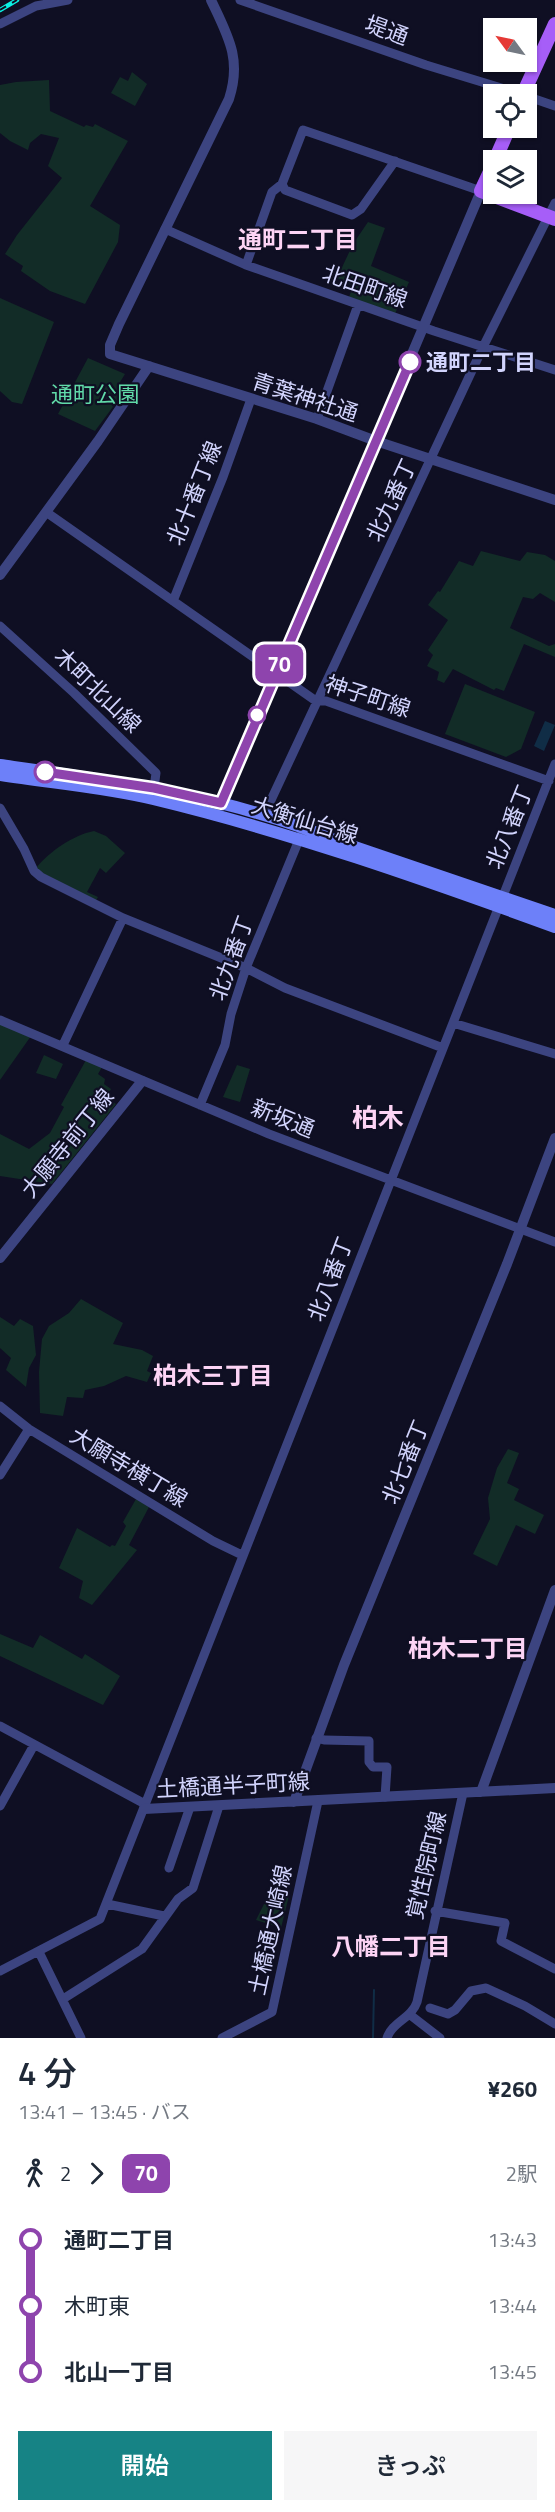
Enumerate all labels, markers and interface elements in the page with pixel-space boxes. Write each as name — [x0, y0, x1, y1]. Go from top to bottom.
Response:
street label: 堤通 — [361, 6, 413, 54]
north arrow — [483, 18, 537, 72]
map controls — [483, 18, 537, 204]
button: locate — [483, 84, 537, 138]
button: layers — [483, 150, 537, 204]
district label: 通町二丁目 — [238, 221, 358, 257]
street label: 北田町線 — [318, 256, 412, 316]
place label: 通町二丁目 — [426, 345, 536, 379]
marker: 通町二丁目 — [399, 351, 421, 373]
street label: 青葉神社通 — [247, 364, 363, 430]
park label: 通町公園 — [51, 377, 139, 411]
street label: 北十番丁線 — [158, 436, 230, 550]
street label: 北九番丁 — [357, 453, 425, 547]
street label: 木町北山線 — [47, 640, 149, 740]
line badge: 70 — [252, 644, 306, 684]
text: 70 — [267, 648, 291, 680]
street label: 神子町線 — [321, 666, 415, 726]
unlabelled marker — [248, 706, 266, 724]
unlabelled marker — [34, 761, 56, 783]
street label: 北八番丁 — [477, 780, 541, 874]
street label: 大衡仙台線 — [247, 788, 363, 852]
street label: 北九番丁 — [200, 911, 262, 1005]
street label: 大願寺前丁線 — [12, 1081, 122, 1205]
street label: 新坂通 — [246, 1090, 320, 1146]
district label: 柏木 — [352, 1098, 404, 1137]
street label: 北八番丁 — [298, 1232, 362, 1326]
district label: 柏木三丁目 — [153, 1357, 273, 1393]
street label: 北七番丁 — [373, 1415, 437, 1509]
street label: 大願寺横丁線 — [64, 1418, 194, 1516]
district label: 柏木二丁目 — [408, 1630, 528, 1666]
street label: 土橋通半子町線 — [155, 1764, 311, 1806]
street label: 覚性院町線 — [397, 1808, 455, 1922]
street label: 土橋通大崎線 — [240, 1862, 300, 1998]
district label: 八幡二丁目 — [331, 1928, 451, 1964]
text: 4 分 — [18, 2048, 77, 2098]
text: ¥260 — [488, 2072, 537, 2106]
text: 13:41 – 13:45 · バス — [18, 2096, 191, 2127]
icon: walk — [18, 2157, 51, 2190]
icon: forward — [80, 2157, 113, 2190]
text: 70 — [134, 2157, 158, 2189]
text: 2 — [60, 2158, 71, 2189]
text: 2駅 — [506, 2158, 537, 2189]
text: 通町二丁目 — [64, 2223, 174, 2257]
text: 13:43 — [488, 2224, 537, 2255]
text: 木町東 — [64, 2289, 130, 2323]
text: 13:44 — [488, 2290, 537, 2321]
text: 北山一丁目 — [64, 2355, 174, 2389]
text: 13:45 — [488, 2356, 537, 2387]
button: 開始 — [18, 2431, 272, 2500]
button: きっぷ — [284, 2431, 537, 2500]

